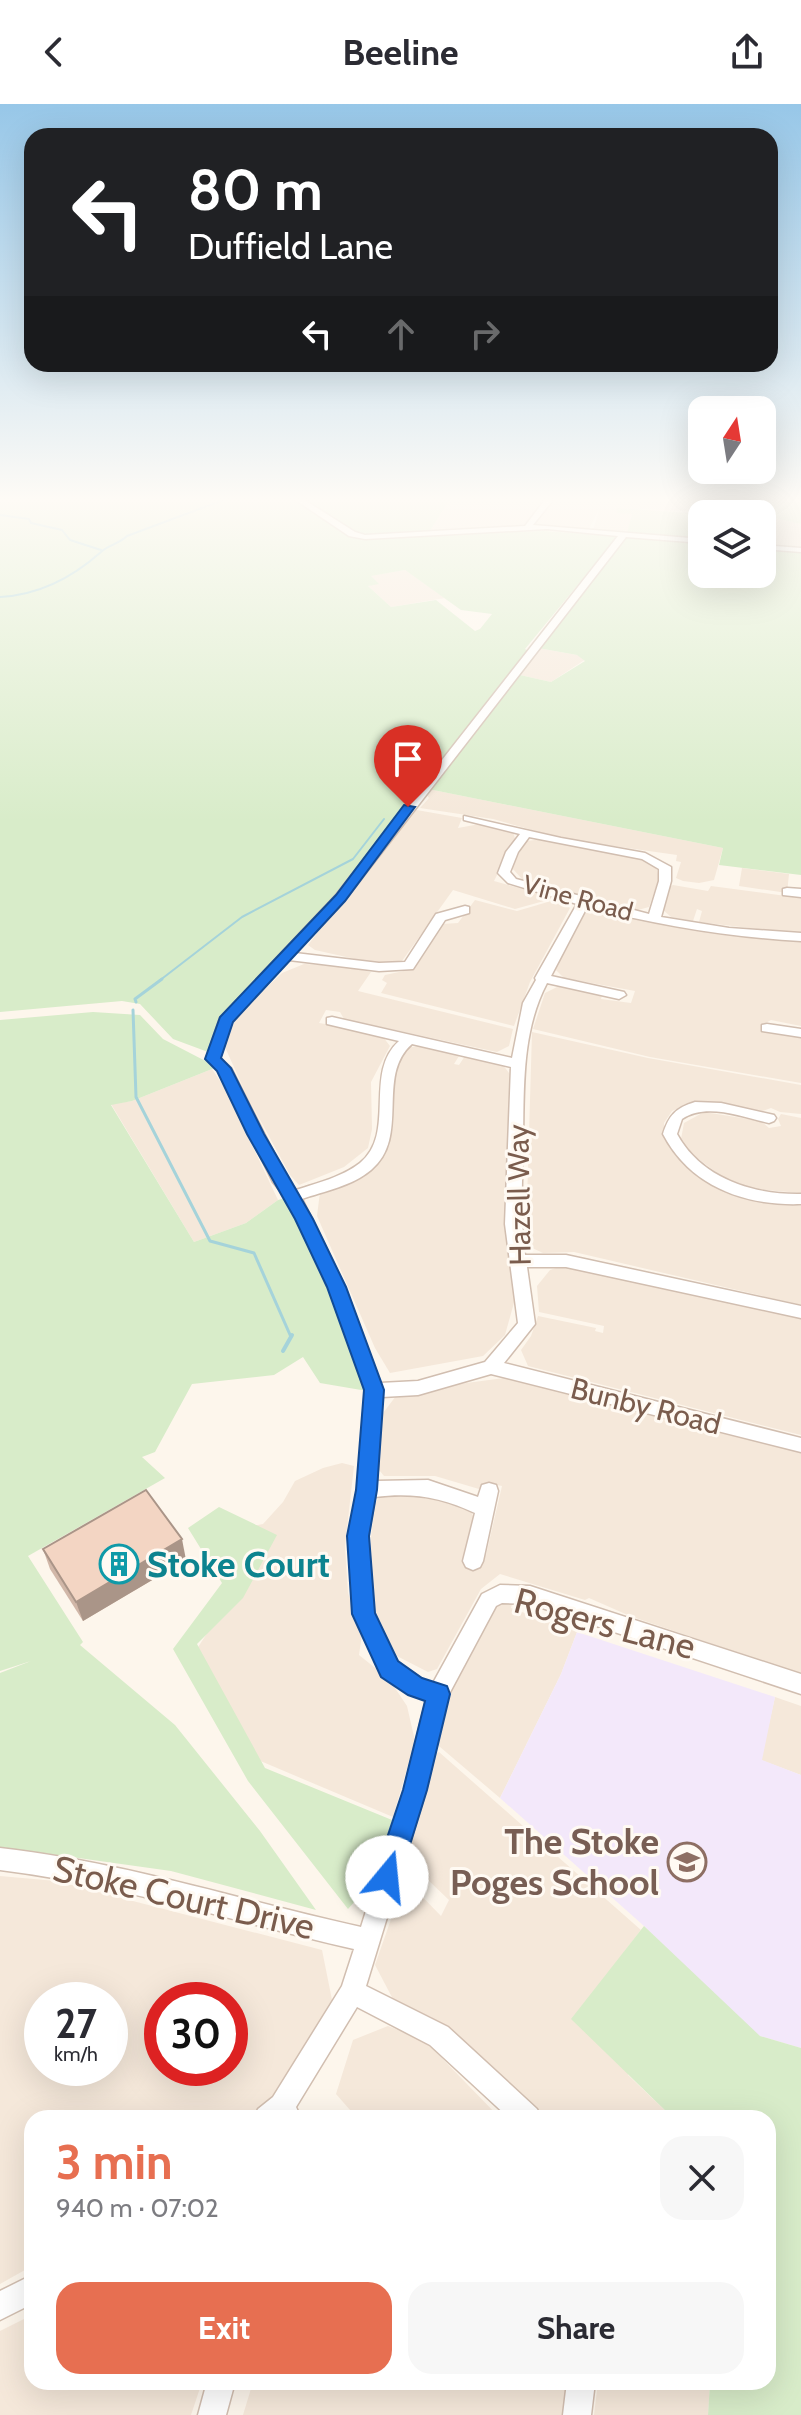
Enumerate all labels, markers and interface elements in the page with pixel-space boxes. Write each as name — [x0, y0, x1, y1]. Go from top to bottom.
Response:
icon: back — [32, 30, 76, 74]
text: Beeline — [342, 30, 459, 74]
icon: share — [725, 30, 769, 74]
text: 80 m — [188, 156, 323, 224]
icon: left — [56, 160, 160, 264]
text: Duffield Lane — [188, 224, 393, 268]
icon: left — [295, 312, 339, 356]
icon: ahead — [379, 312, 423, 356]
icon: right — [463, 312, 507, 356]
north arrow — [688, 396, 776, 484]
map controls — [688, 396, 776, 588]
button: layers — [688, 500, 776, 588]
pin — [374, 725, 442, 807]
icon: arrive — [386, 737, 430, 781]
street label: Vine Road — [519, 868, 637, 928]
street label: Hazell Way — [499, 1124, 539, 1266]
street label: Bunby Road — [567, 1369, 725, 1443]
place label: Stoke Court — [147, 1542, 330, 1586]
building icon: Stoke Court — [98, 1543, 140, 1585]
street label: Rogers Lane — [510, 1578, 700, 1668]
place label: The Stoke Poges School — [450, 1819, 659, 1904]
position arrow — [345, 1835, 429, 1919]
school or university icon: The Stoke Poges School — [666, 1841, 708, 1883]
street label: Stoke Court Drive — [49, 1846, 319, 1948]
speed limit sign: 30 — [144, 1982, 248, 2086]
text: 27 — [55, 1999, 97, 2048]
text: km/h — [54, 2042, 98, 2066]
text: 3 min — [56, 2133, 172, 2191]
button: close — [660, 2136, 744, 2220]
text: 940 m · 07:02 — [56, 2192, 219, 2224]
button: Exit — [56, 2282, 392, 2374]
button: Share — [408, 2282, 744, 2374]

